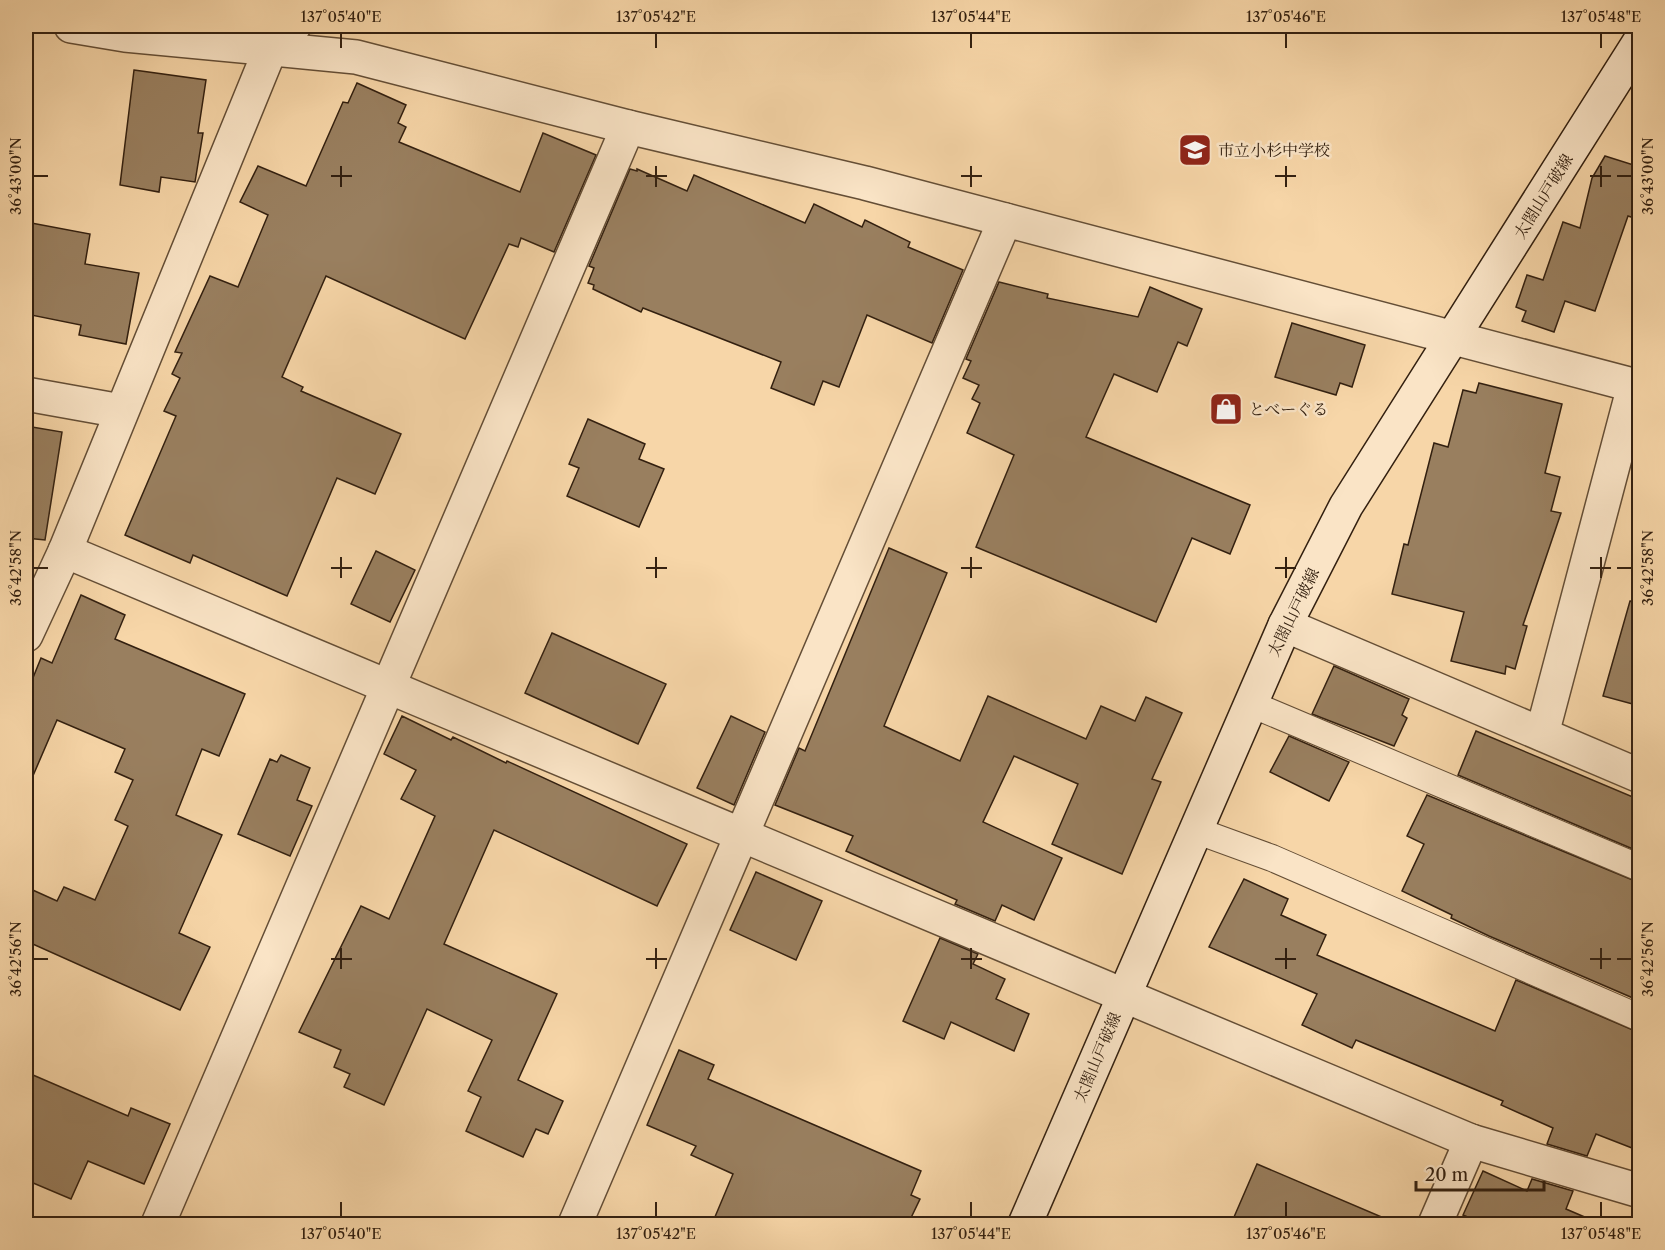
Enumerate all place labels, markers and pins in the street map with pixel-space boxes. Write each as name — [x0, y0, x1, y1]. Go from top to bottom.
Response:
school or university icon: 市立小杉中学校 — [1177, 132, 1213, 168]
place label: 市立小杉中学校 — [1218, 140, 1330, 160]
shop icon: とべーぐる — [1208, 391, 1244, 427]
place label: とべーぐる — [1249, 399, 1328, 419]

